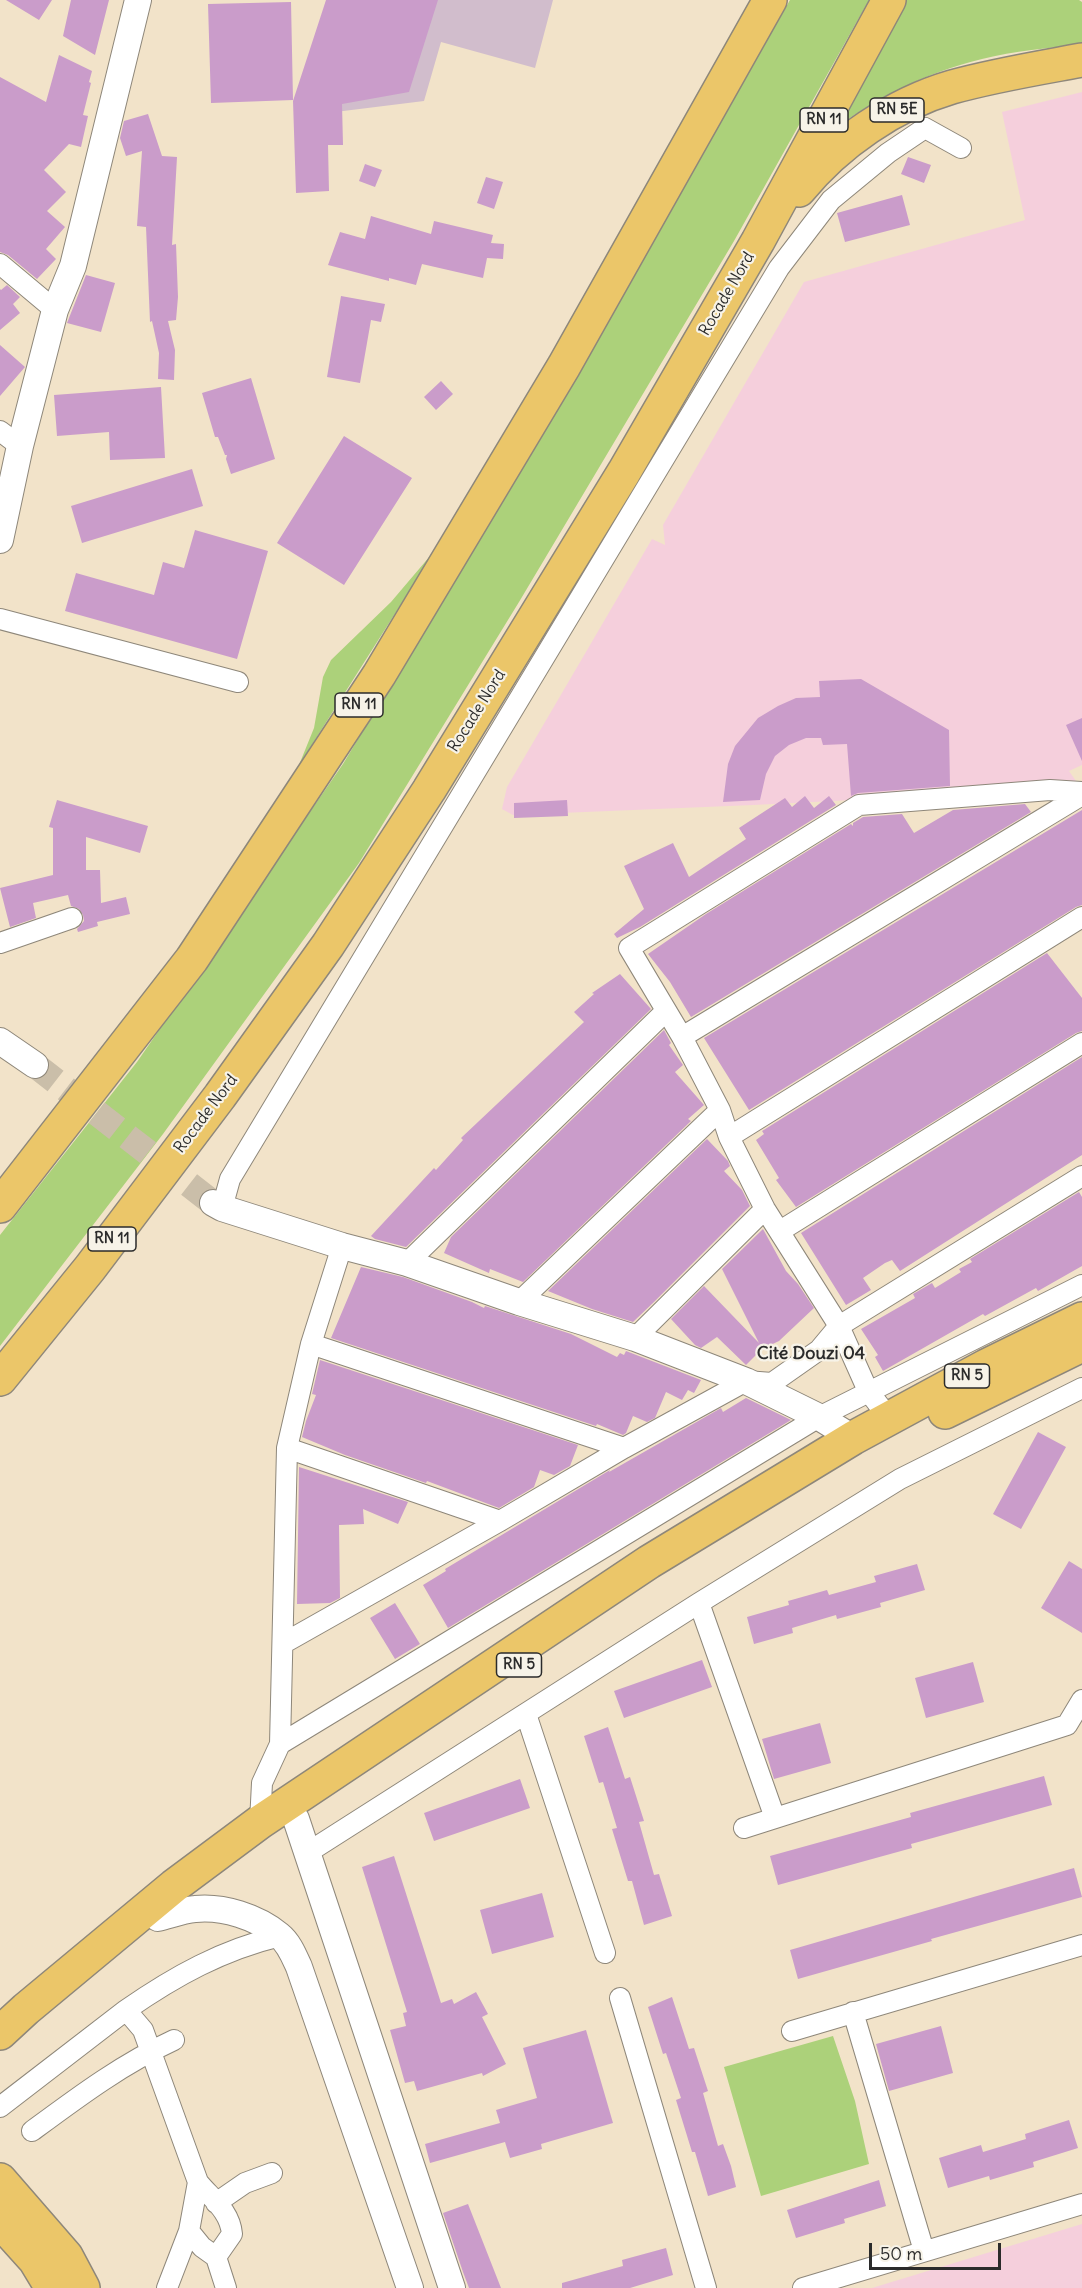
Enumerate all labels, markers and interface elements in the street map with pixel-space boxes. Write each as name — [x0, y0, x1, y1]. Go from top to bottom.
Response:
road number: RN 5E — [870, 98, 924, 122]
road number: RN 11 — [800, 108, 848, 132]
street label: Rocade Nord — [695, 249, 759, 339]
street label: Rocade Nord — [444, 666, 510, 756]
road number: RN 11 — [335, 693, 383, 717]
street label: Rocade Nord — [170, 1071, 242, 1157]
road number: RN 11 — [88, 1227, 136, 1251]
district label: Cité Douzi 04 — [757, 1343, 865, 1365]
road number: RN 5 — [944, 1364, 990, 1388]
road number: RN 5 — [496, 1653, 542, 1677]
scale bar — [872, 2231, 1004, 2269]
text: 50 m — [880, 2242, 922, 2265]

